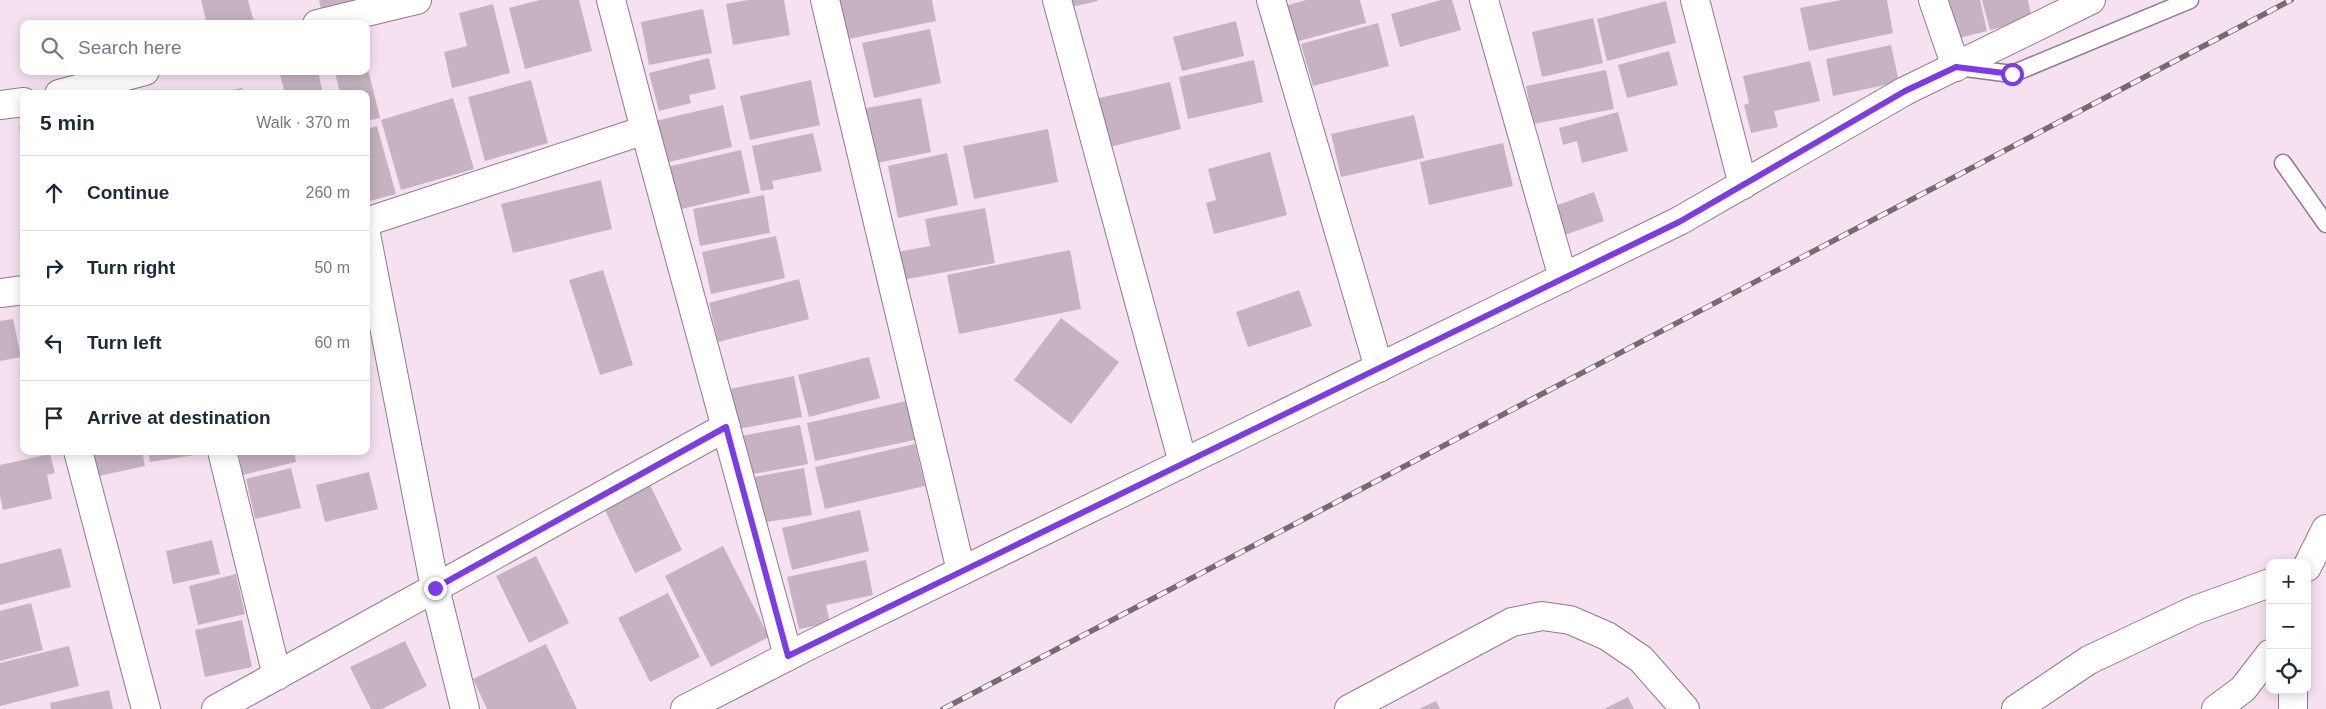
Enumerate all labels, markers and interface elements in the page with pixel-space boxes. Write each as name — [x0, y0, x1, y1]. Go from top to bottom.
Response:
search box — [20, 20, 370, 75]
icon: search — [38, 34, 66, 62]
text: Search here — [78, 37, 182, 58]
route start — [2001, 63, 2024, 86]
text: 5 min — [40, 111, 95, 134]
text: Walk · 370 m — [256, 114, 350, 131]
icon: ahead — [40, 179, 68, 207]
text: Continue — [87, 182, 169, 203]
text: 260 m — [306, 184, 350, 201]
icon: right — [40, 254, 68, 282]
text: Turn right — [87, 257, 175, 278]
text: 50 m — [314, 259, 350, 276]
icon: left — [40, 329, 68, 357]
text: Turn left — [87, 332, 162, 353]
text: 60 m — [314, 334, 350, 351]
icon: arrive — [40, 404, 68, 432]
text: Arrive at destination — [87, 407, 271, 428]
map controls — [2266, 559, 2311, 694]
button: + — [2266, 559, 2311, 604]
route end — [424, 577, 447, 600]
button: − — [2266, 604, 2311, 649]
button: locate — [2266, 649, 2311, 694]

